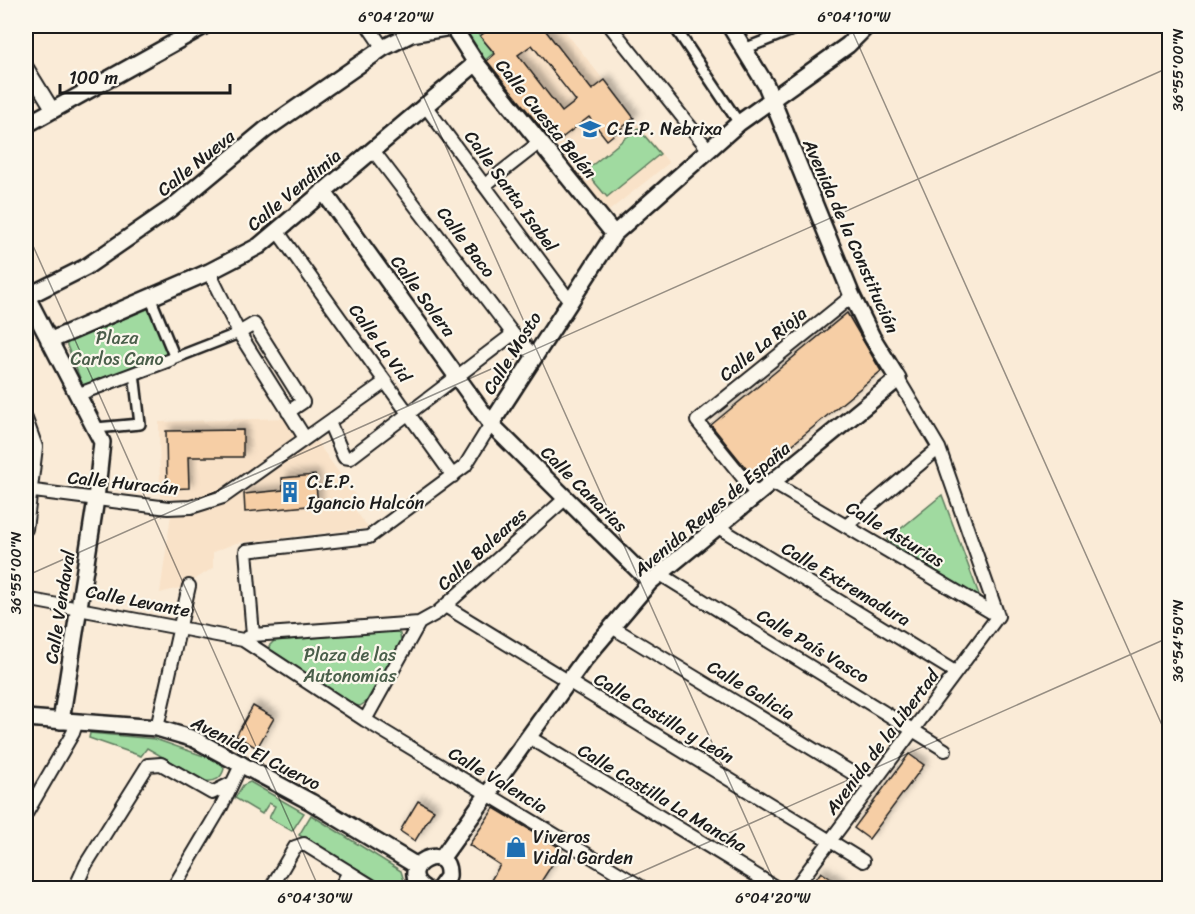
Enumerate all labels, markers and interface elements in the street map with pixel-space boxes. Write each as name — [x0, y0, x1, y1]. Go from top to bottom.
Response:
text: 6°04'20"W — [358, 4, 434, 30]
text: 6°04'10"W — [817, 4, 891, 30]
text: 36°55'00"N — [1165, 28, 1191, 111]
street label: Calle Cuesta Belén — [487, 52, 605, 187]
scale bar — [60, 57, 230, 95]
text: 100 m — [69, 62, 118, 94]
place label: C.E.P. Nebrixa — [607, 113, 722, 145]
school or university icon: C.E.P. Nebrixa — [578, 117, 602, 141]
street label: Calle Nueva — [150, 121, 243, 205]
street label: Calle Santa Isabel — [456, 123, 567, 259]
street label: Avenida de la Constitución — [793, 133, 909, 339]
street label: Calle Vendimia — [239, 140, 349, 240]
street label: Calle Baco — [428, 199, 504, 285]
street label: Calle Solera — [382, 248, 465, 345]
street label: Calle La Vid — [340, 297, 421, 391]
street label: Calle La Rioja — [712, 298, 814, 390]
street label: Calle Mosto — [474, 305, 550, 401]
park label: Plaza Carlos Cano — [70, 322, 164, 375]
street label: Avenida Reyes de España — [625, 433, 799, 585]
street label: Calle Canarias — [533, 438, 636, 541]
street label: Calle Huracán — [66, 461, 180, 505]
place label: C.E.P. Igancio Halcón — [306, 466, 425, 519]
building icon: C.E.P. Igancio Halcón — [278, 480, 302, 504]
street label: Calle Asturias — [840, 492, 951, 576]
street label: Calle Baleares — [429, 499, 535, 599]
text: 36°55'00"N — [3, 531, 29, 614]
street label: Calle Extremadura — [775, 533, 917, 635]
street label: Calle Vendaval — [35, 547, 85, 666]
street label: Calle Levante — [83, 575, 193, 627]
text: 36°54'50"N — [1165, 599, 1191, 682]
street label: Calle País Vasco — [750, 600, 876, 692]
park label: Plaza de las Autonomías — [302, 639, 397, 692]
street label: Calle Galicia — [701, 651, 801, 729]
street label: Avenida de la Libertad — [816, 661, 948, 823]
street label: Calle Castilla y León — [588, 663, 741, 773]
street label: Avenida El Cuervo — [185, 706, 327, 800]
street label: Calle Castilla La Mancha — [571, 735, 754, 862]
street label: Calle Valencia — [442, 738, 554, 822]
place label: Viveros Vidal Garden — [533, 821, 633, 874]
shop icon: Viveros Vidal Garden — [504, 835, 528, 859]
text: 6°04'30"W — [278, 885, 353, 911]
text: 6°04'20"W — [735, 885, 811, 911]

